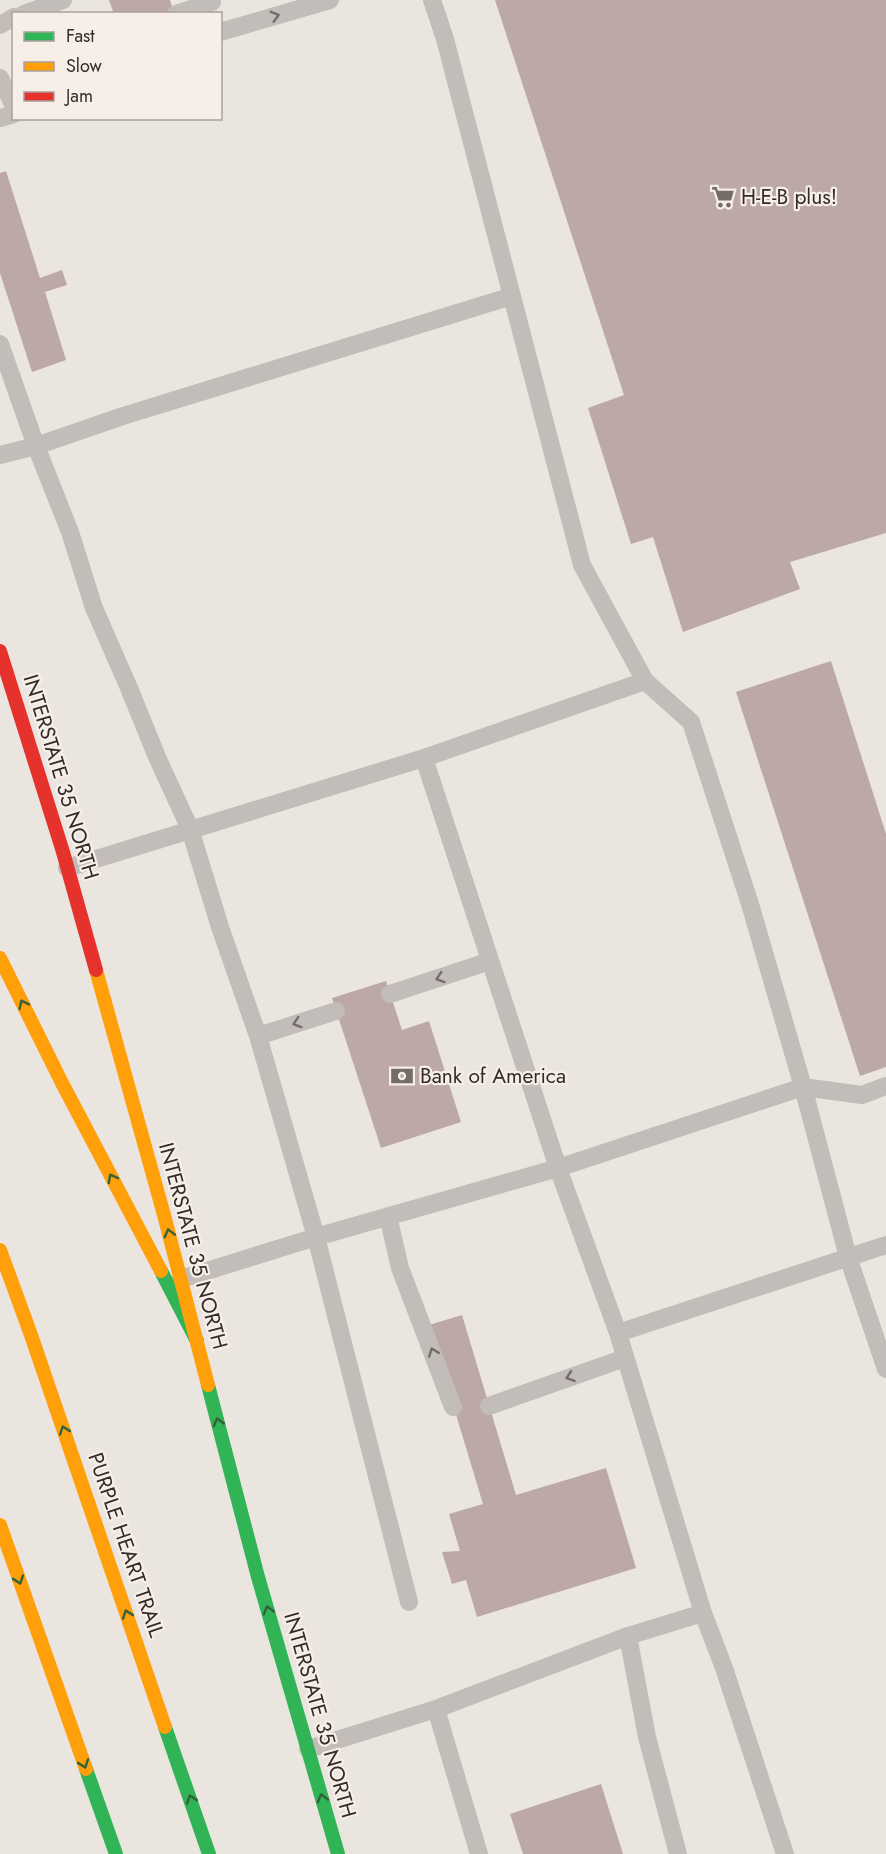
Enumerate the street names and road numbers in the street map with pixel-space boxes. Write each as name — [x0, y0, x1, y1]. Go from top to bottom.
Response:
street label: INTERSTATE 35 NORTH — [16, 671, 106, 883]
street label: INTERSTATE 35 NORTH — [151, 1139, 235, 1353]
street label: PURPLE HEART TRAIL — [80, 1449, 172, 1642]
street label: INTERSTATE 35 NORTH — [276, 1609, 364, 1821]

